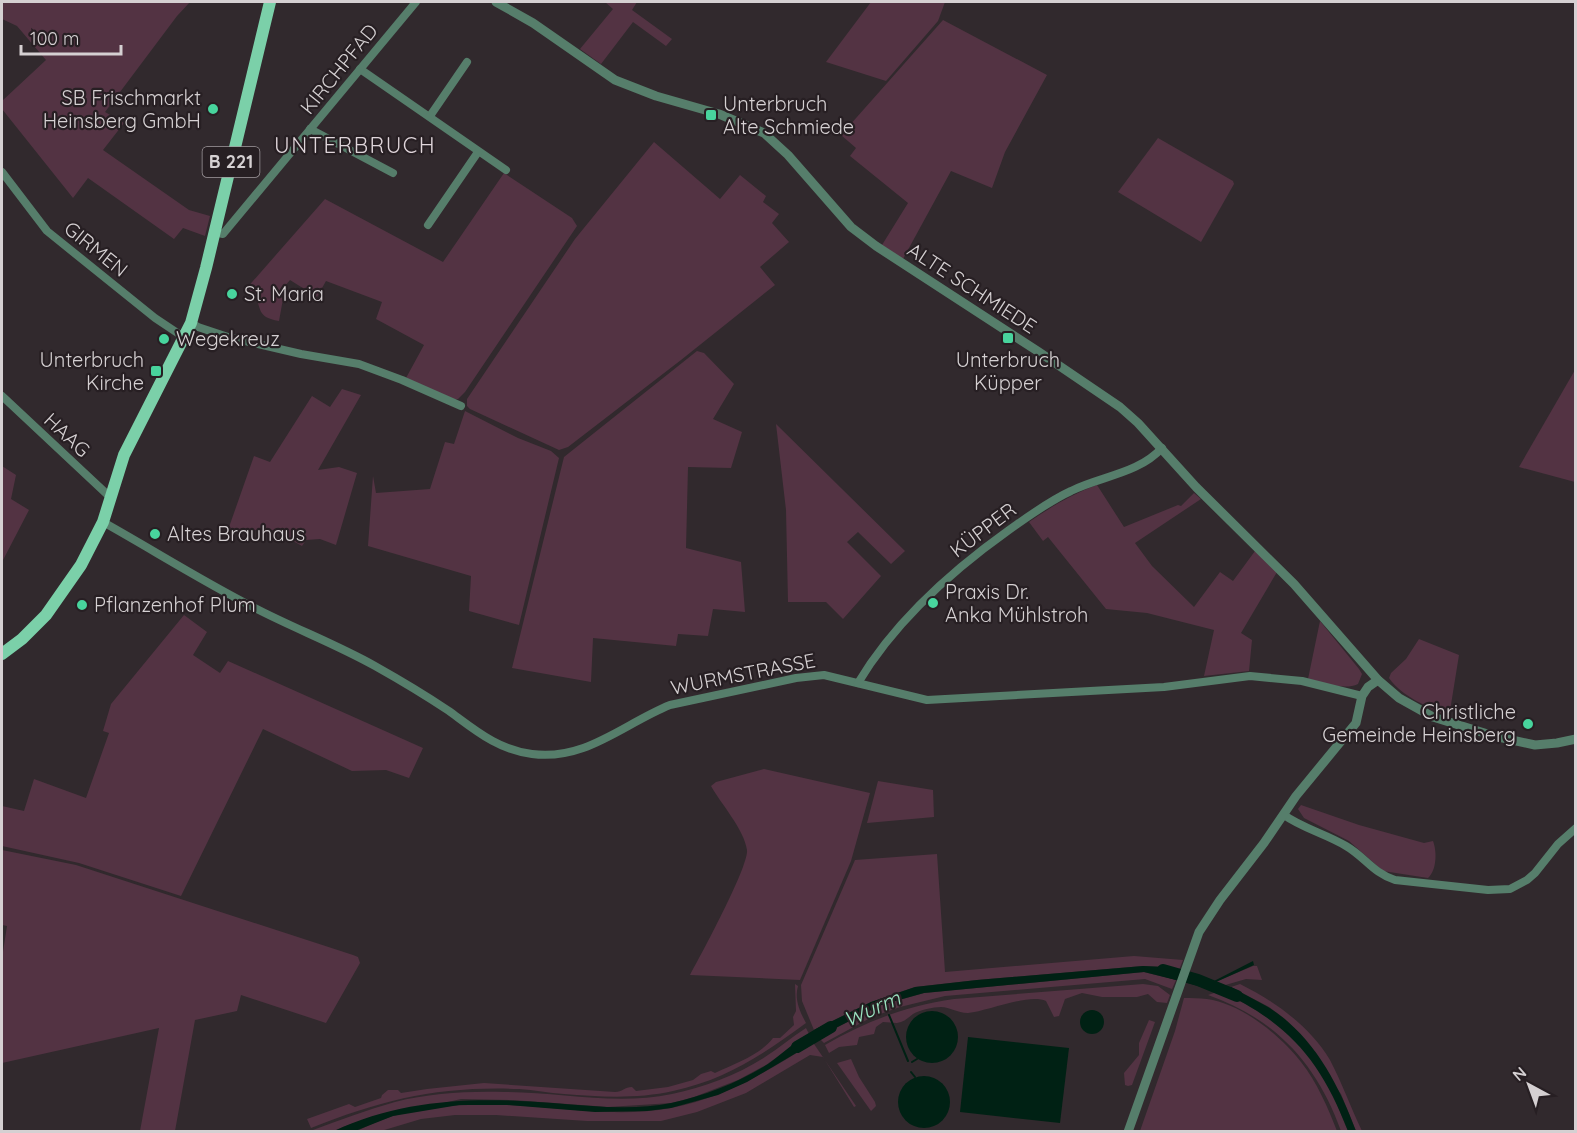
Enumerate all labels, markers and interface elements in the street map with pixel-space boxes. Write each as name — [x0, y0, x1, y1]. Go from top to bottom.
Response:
scale bar — [21, 18, 122, 56]
street label: KIRCHPFAD — [295, 18, 383, 119]
text: 100 m — [30, 27, 79, 50]
place label: SB Frischmarkt Heinsberg GmbH — [43, 85, 201, 133]
place label: Unterbruch Alte Schmiede — [723, 91, 854, 139]
marker: SB Frischmarkt Heinsberg GmbH — [206, 102, 220, 116]
marker: Unterbruch Alte Schmiede — [704, 108, 718, 122]
district label: UNTERBRUCH — [274, 131, 436, 159]
road number: B 221 — [202, 147, 260, 177]
street label: GIRMEN — [59, 215, 133, 282]
street label: ALTE SCHMIEDE — [903, 237, 1041, 339]
place label: St. Maria — [244, 281, 324, 306]
marker: St. Maria — [225, 287, 239, 301]
place label: Wegekreuz — [176, 326, 280, 351]
marker: Unterbruch Küpper — [1001, 331, 1015, 345]
marker: Wegekreuz — [157, 332, 171, 346]
place label: Unterbruch Kirche — [40, 347, 144, 395]
place label: Unterbruch Küpper — [956, 347, 1060, 395]
marker: Unterbruch Kirche — [149, 364, 163, 378]
street label: HAAG — [39, 407, 96, 462]
street label: KÜPPER — [945, 497, 1021, 562]
place label: Altes Brauhaus — [167, 521, 305, 546]
marker: Altes Brauhaus — [148, 527, 162, 541]
place label: Praxis Dr. Anka Mühlstroh — [945, 579, 1088, 627]
place label: Pflanzenhof Plum — [94, 592, 256, 617]
marker: Praxis Dr. Anka Mühlstroh — [926, 596, 940, 610]
marker: Pflanzenhof Plum — [75, 598, 89, 612]
street label: WURMSTRASSE — [668, 647, 817, 700]
place label: Christliche Gemeinde Heinsberg — [1322, 699, 1516, 747]
marker: Christliche Gemeinde Heinsberg — [1521, 717, 1535, 731]
water label: Wurm — [839, 984, 905, 1032]
north arrow — [1499, 1055, 1559, 1115]
text: N — [1508, 1062, 1530, 1085]

